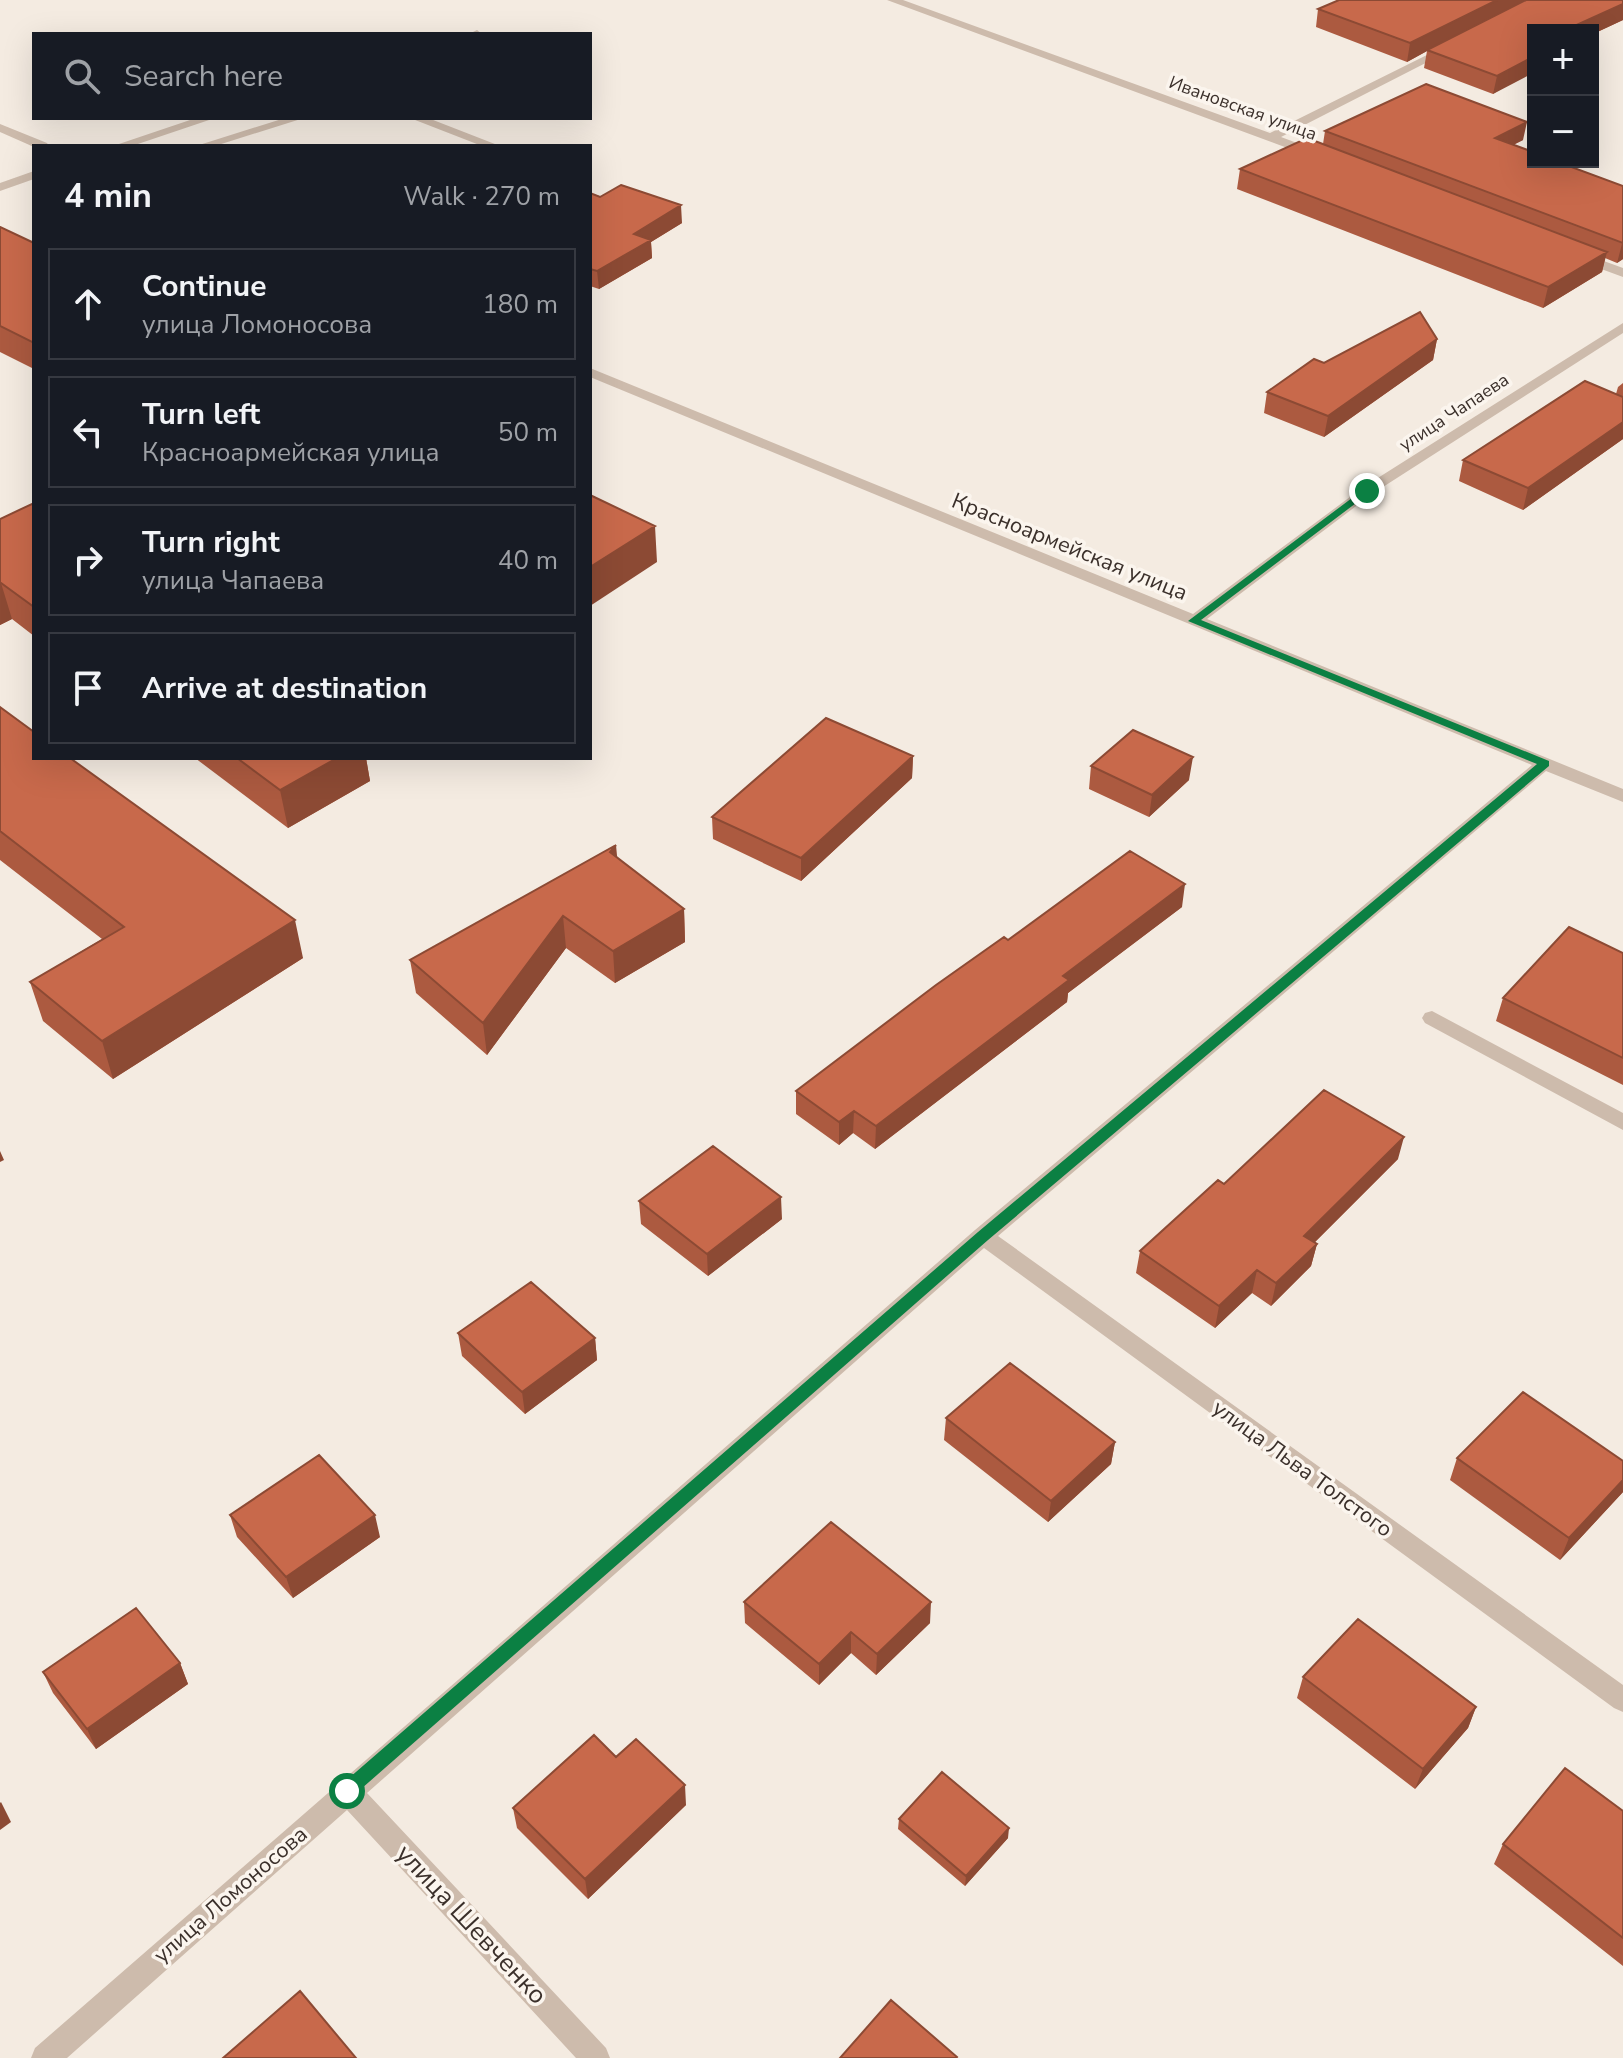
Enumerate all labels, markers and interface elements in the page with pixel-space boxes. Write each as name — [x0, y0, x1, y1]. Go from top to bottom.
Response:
map controls — [1527, 24, 1599, 168]
button: + — [1527, 24, 1599, 96]
search box — [32, 32, 592, 120]
icon: search — [60, 54, 104, 98]
text: Search here — [124, 56, 283, 97]
street label: Ивановская улица — [1166, 70, 1320, 146]
button: − — [1527, 96, 1599, 168]
text: 4 min — [64, 173, 152, 219]
text: Walk · 270 m — [403, 179, 560, 214]
text: Continue — [142, 266, 267, 307]
icon: ahead — [66, 282, 110, 326]
text: 180 m — [482, 287, 558, 322]
text: улица Ломоносова — [142, 307, 372, 342]
street label: улица Чапаева — [1395, 368, 1513, 456]
text: Turn left — [142, 394, 260, 435]
icon: left — [66, 410, 110, 454]
text: 50 m — [498, 415, 558, 450]
text: Красноармейская улица — [142, 435, 439, 470]
route end — [1349, 473, 1385, 509]
street label: Красноармейская улица — [947, 486, 1192, 608]
text: Turn right — [142, 522, 280, 563]
icon: right — [66, 538, 110, 582]
text: 40 m — [498, 543, 558, 578]
text: улица Чапаева — [142, 563, 324, 598]
icon: arrive — [66, 666, 110, 710]
text: Arrive at destination — [142, 668, 427, 709]
street label: улица Льва Толстого — [1206, 1393, 1398, 1544]
route start — [329, 1773, 365, 1809]
street label: улица Ломоносова — [147, 1820, 314, 1970]
street label: улица Шевченко — [388, 1837, 555, 2012]

